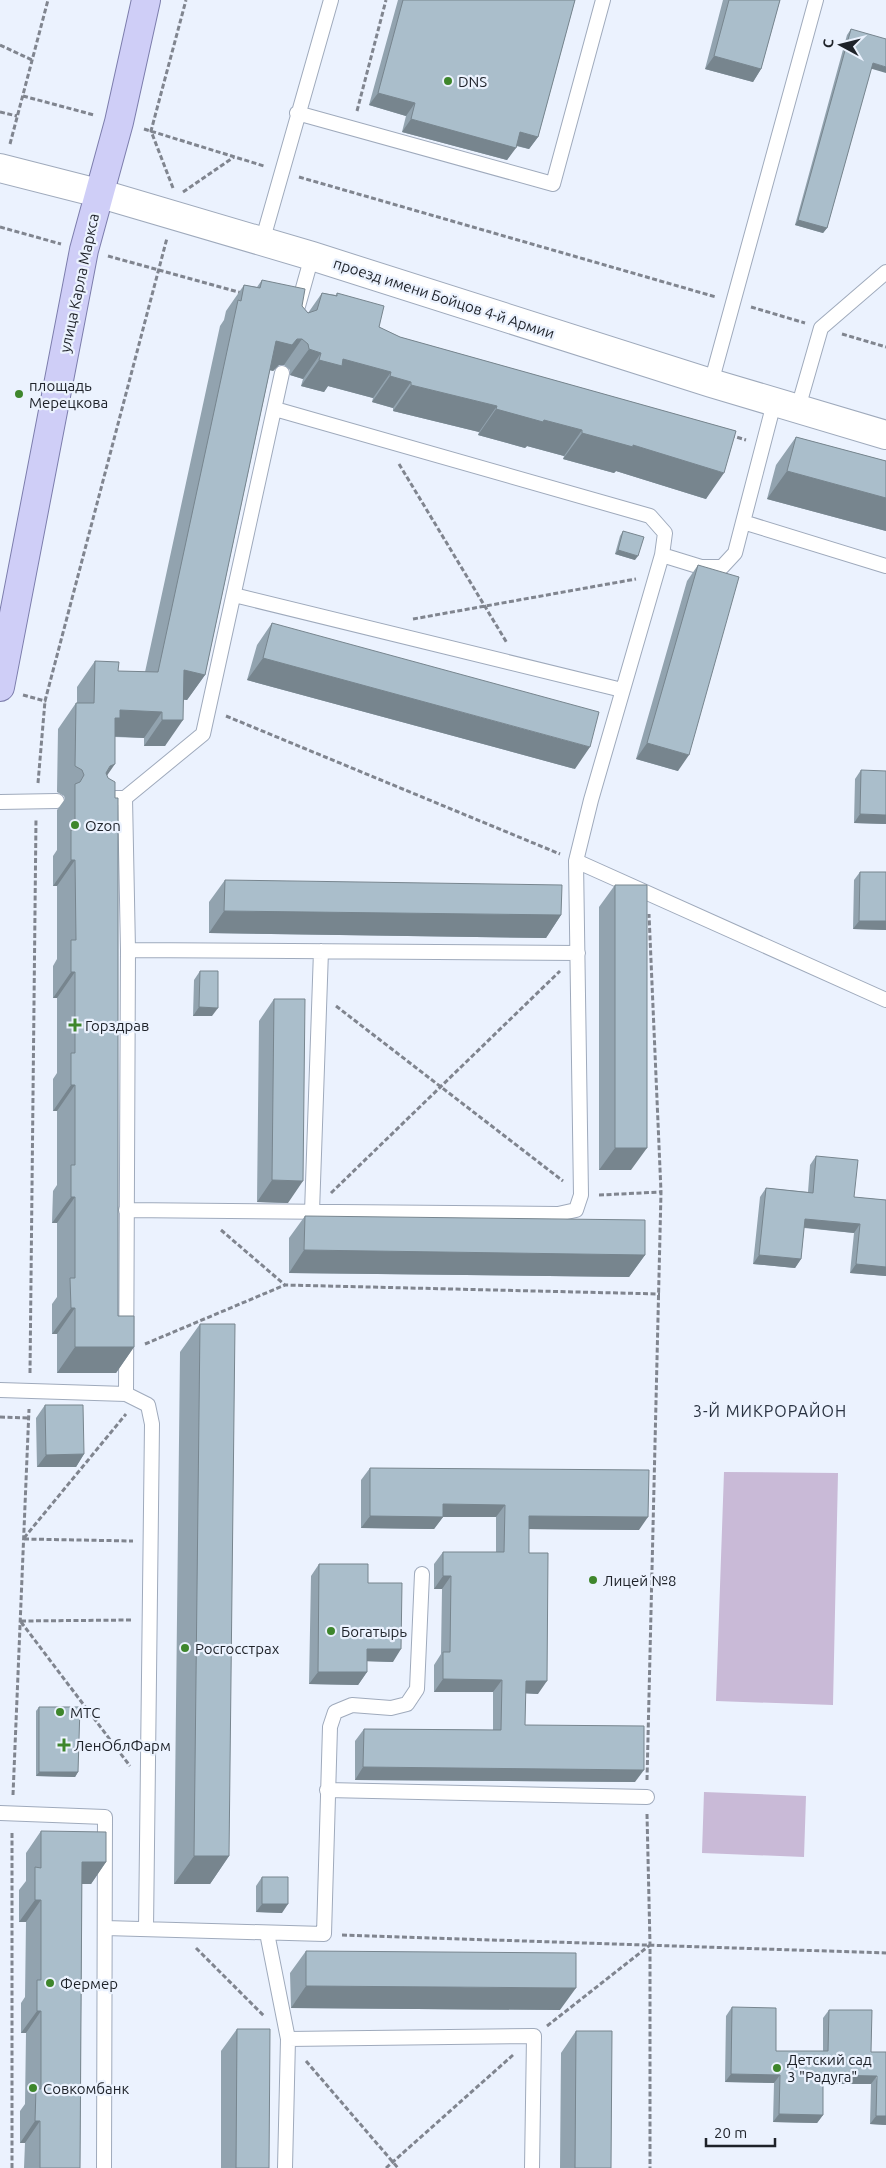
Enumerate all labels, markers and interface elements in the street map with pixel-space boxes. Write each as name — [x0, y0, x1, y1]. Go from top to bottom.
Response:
north arrow — [816, 20, 866, 70]
text: С — [820, 38, 837, 49]
place label: DNS — [458, 73, 487, 90]
marker: DNS — [442, 75, 454, 87]
street label: улица Карла Маркса — [56, 212, 102, 354]
street label: проезд имени Бойцов 4-й Армии — [331, 254, 557, 342]
place label: площадь Мерецкова — [29, 377, 108, 411]
marker: площадь Мерецкова — [13, 388, 25, 400]
place label: Ozon — [85, 817, 121, 834]
marker: Ozon — [69, 819, 81, 831]
place label: Горздрав — [85, 1017, 149, 1034]
marker: Горздрав — [69, 1019, 81, 1031]
district label: 3-Й МИКРОРАЙОН — [693, 1401, 847, 1420]
place label: Лицей №8 — [603, 1572, 677, 1589]
marker: Лицей №8 — [587, 1574, 599, 1586]
place label: Богатырь — [341, 1623, 407, 1640]
marker: Богатырь — [325, 1625, 337, 1637]
place label: Росгосстрах — [195, 1640, 280, 1657]
marker: Росгосстрах — [179, 1642, 191, 1654]
place label: МТС — [70, 1704, 100, 1721]
marker: МТС — [54, 1706, 66, 1718]
place label: ЛенОблФарм — [74, 1737, 171, 1754]
marker: ЛенОблФарм — [58, 1739, 70, 1751]
place label: Фермер — [60, 1975, 118, 1992]
marker: Фермер — [44, 1977, 56, 1989]
place label: Детский сад 3 "Радуга" — [787, 2051, 872, 2085]
marker: Детский сад 3 "Радуга" — [771, 2062, 783, 2074]
place label: Совкомбанк — [43, 2080, 130, 2097]
marker: Совкомбанк — [27, 2082, 39, 2094]
scale bar — [706, 2116, 775, 2148]
text: 20 m — [714, 2124, 747, 2141]

